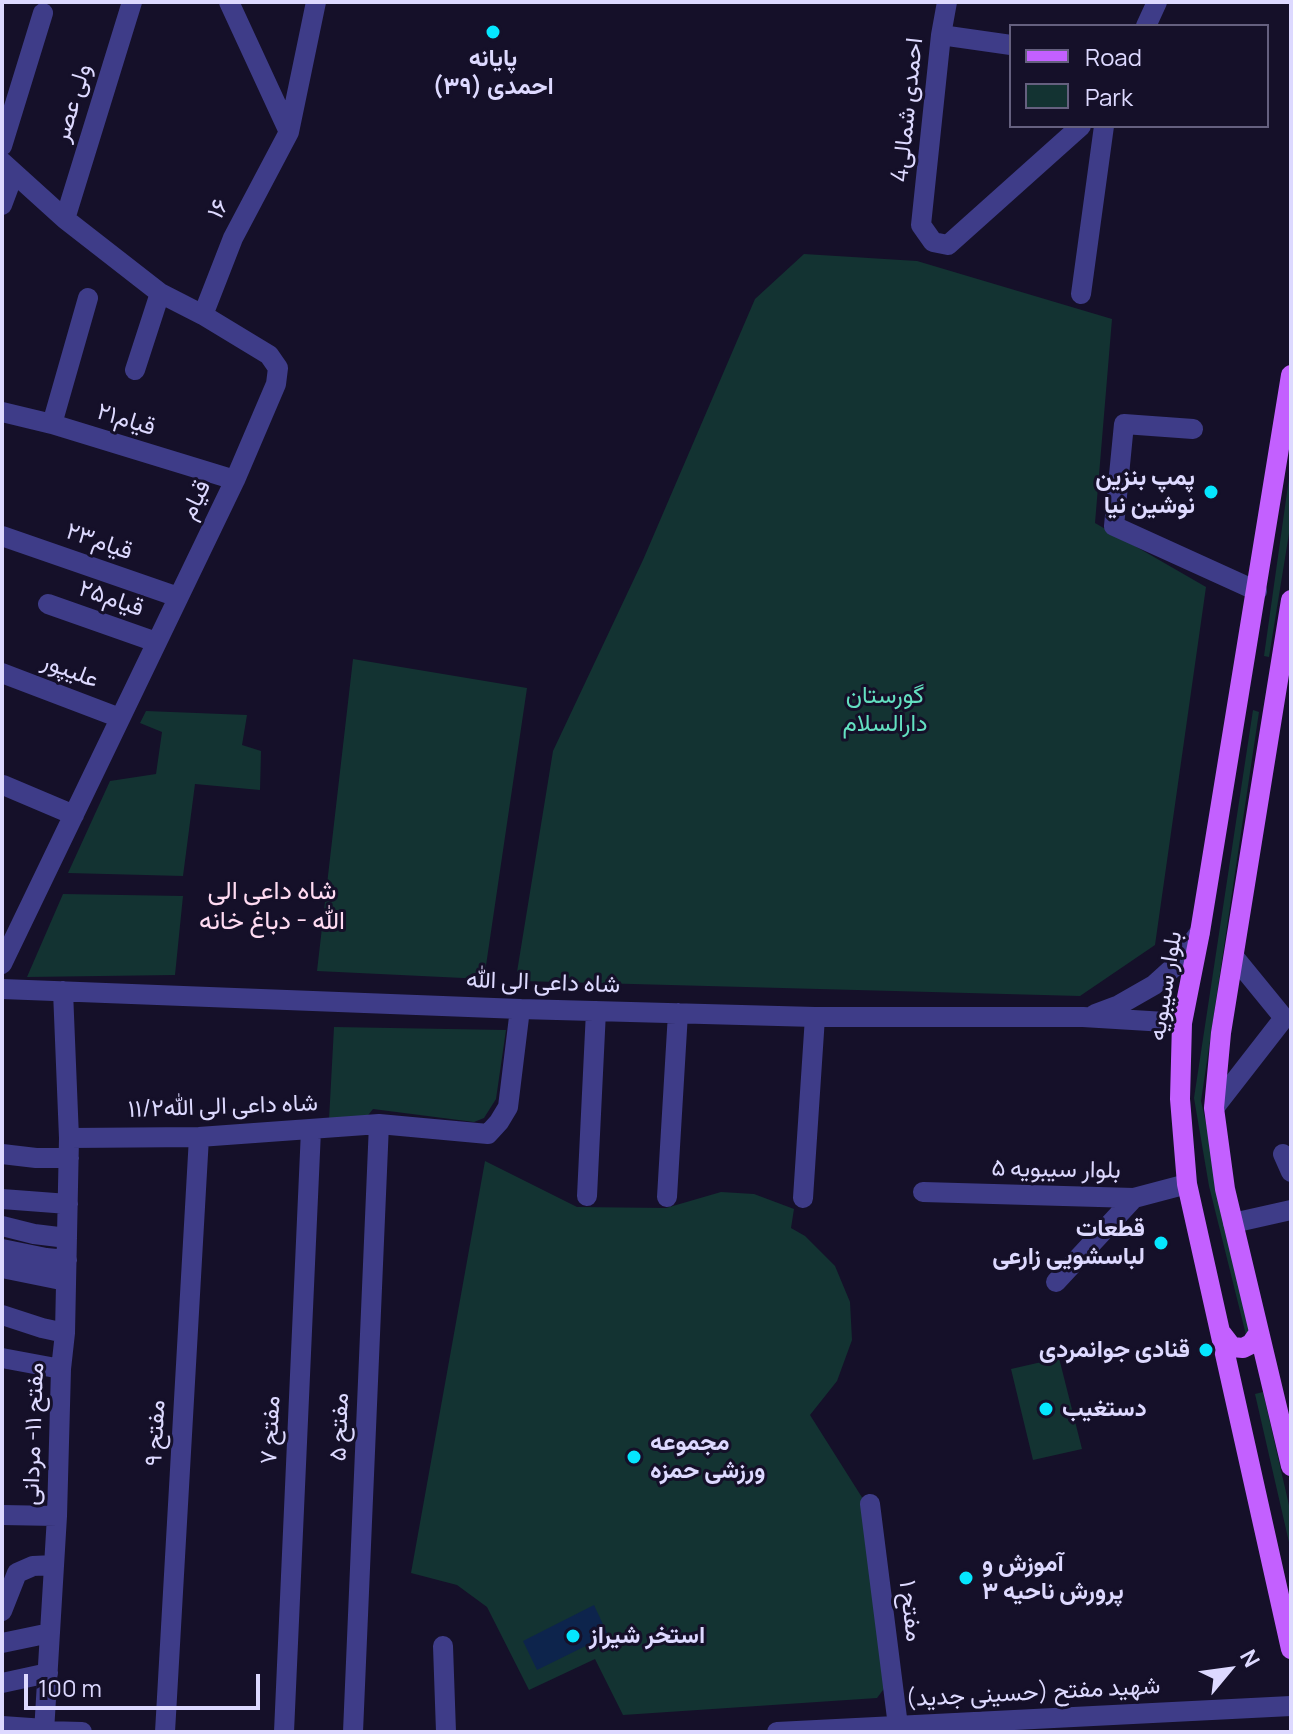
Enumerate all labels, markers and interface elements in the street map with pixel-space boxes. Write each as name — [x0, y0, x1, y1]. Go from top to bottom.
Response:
marker: پایانه احمدی (۳۹) — [484, 23, 502, 41]
legend — [1009, 24, 1269, 128]
street label: 4احمدی شمالی — [886, 36, 930, 184]
text: Road — [1085, 40, 1142, 73]
place label: پایانه احمدی (۳۹) — [432, 45, 554, 101]
street label: ولی عصر — [47, 60, 99, 146]
text: Park — [1085, 80, 1133, 113]
street label: ۱۶ — [202, 194, 236, 224]
street label: قیام۲۱ — [93, 397, 159, 443]
place label: پمپ بنزین نوشین نیا — [1095, 464, 1195, 520]
street label: قیام — [174, 476, 218, 524]
marker: پمپ بنزین نوشین نیا — [1202, 483, 1220, 501]
street label: قیام۲۳ — [62, 517, 136, 567]
street label: قیام۲۵ — [75, 574, 147, 624]
street label: علیپور — [37, 647, 103, 695]
park label: گورستان دارالسلام — [842, 682, 928, 738]
district label: شاه داعی الی الله - دباغ خانه — [199, 876, 345, 938]
street label: بلوار سیبویه — [1143, 929, 1189, 1043]
street label: شاه داعی الی الله — [465, 966, 621, 1000]
street label: ۱۱/۲شاه داعی الی الله — [128, 1089, 318, 1125]
street label: بلوار سیبویه ۵ — [991, 1154, 1121, 1186]
place label: قطعات لباسشویی زارعی — [992, 1215, 1145, 1271]
marker: قطعات لباسشویی زارعی — [1152, 1234, 1170, 1252]
place label: قنادی جوانمردی — [1039, 1336, 1190, 1364]
marker: قنادی جوانمردی — [1197, 1341, 1215, 1359]
street label: مفتح ۱۱- مردانی — [17, 1362, 51, 1506]
street label: مفتح ۵ — [324, 1392, 356, 1462]
street label: مفتح ۷ — [255, 1395, 287, 1465]
place label: دستغیب — [1062, 1395, 1147, 1423]
street label: مفتح ۹ — [140, 1399, 172, 1467]
marker: دستغیب — [1037, 1400, 1055, 1418]
place label: مجموعه ورزشی حمزه — [650, 1429, 765, 1485]
marker: مجموعه ورزشی حمزه — [625, 1448, 643, 1466]
place label: آموزش و پرورش ناحیه ۳ — [982, 1550, 1124, 1606]
marker: آموزش و پرورش ناحیه ۳ — [957, 1569, 975, 1587]
street label: مفتح ۱ — [892, 1579, 928, 1643]
place label: استخر شیراز — [589, 1622, 705, 1650]
marker: استخر شیراز — [564, 1627, 582, 1645]
north arrow — [1189, 1630, 1269, 1710]
text: N — [1233, 1644, 1267, 1673]
scale bar — [28, 1658, 264, 1708]
text: 100 m — [38, 1671, 102, 1704]
street label: شهید مفتح (حسینی جدید) — [905, 1672, 1161, 1714]

